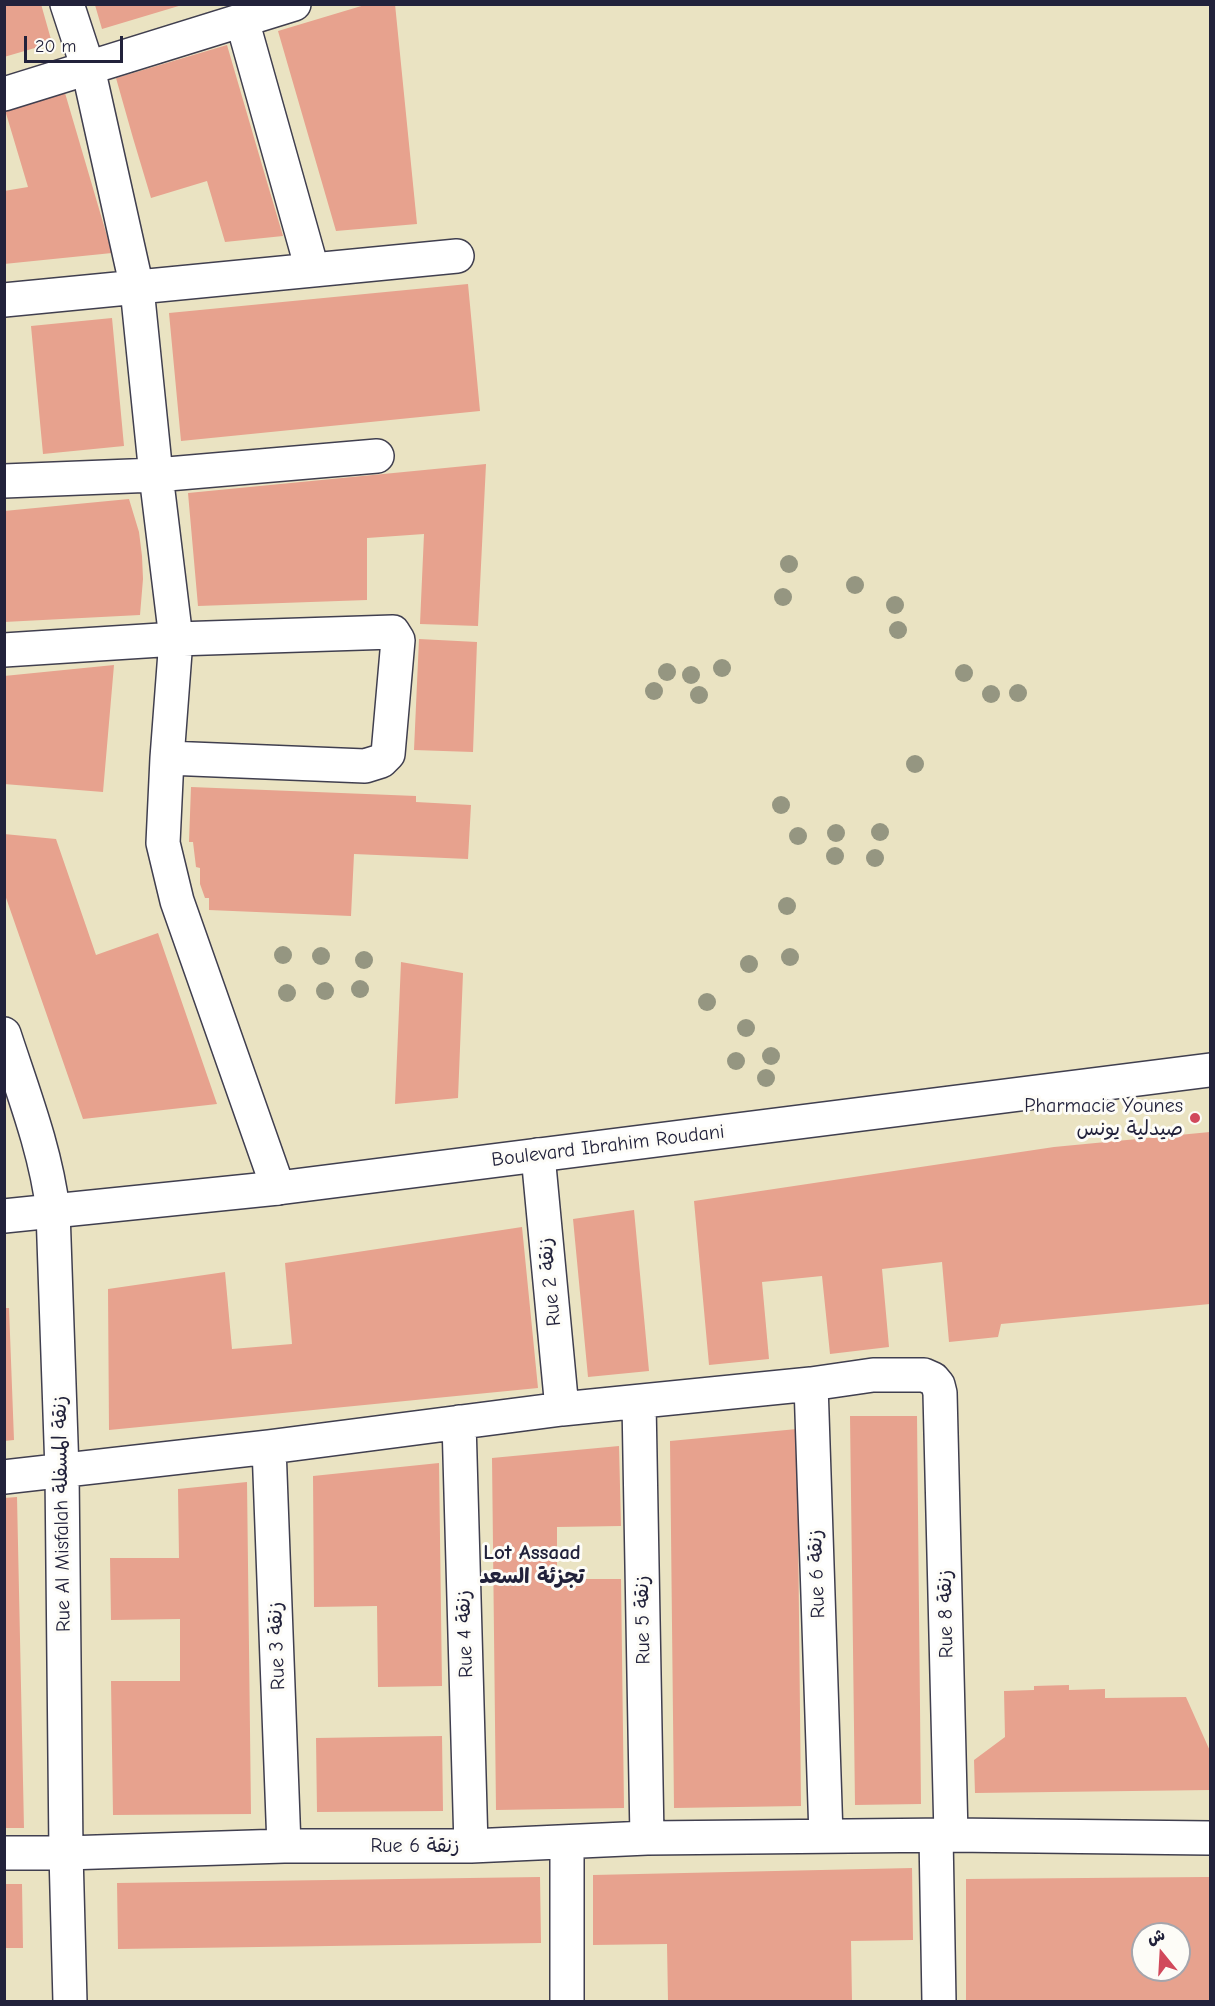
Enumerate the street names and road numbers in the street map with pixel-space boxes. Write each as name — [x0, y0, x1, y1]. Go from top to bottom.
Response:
street label: Boulevard Ibrahim Roudani — [490, 1120, 726, 1172]
street label: Rue 2 زنقة — [533, 1237, 567, 1327]
street label: Rue Al Misfalah زنقة المسفلة — [48, 1396, 76, 1632]
street label: Rue 6 زنقة — [803, 1529, 831, 1619]
street label: Rue 8 زنقة — [933, 1569, 959, 1659]
street label: Rue 5 زنقة — [630, 1575, 656, 1665]
street label: Rue 4 زنقة — [451, 1590, 479, 1678]
street label: Rue 3 زنقة — [263, 1601, 291, 1691]
street label: Rue 6 زنقة — [370, 1834, 460, 1858]

